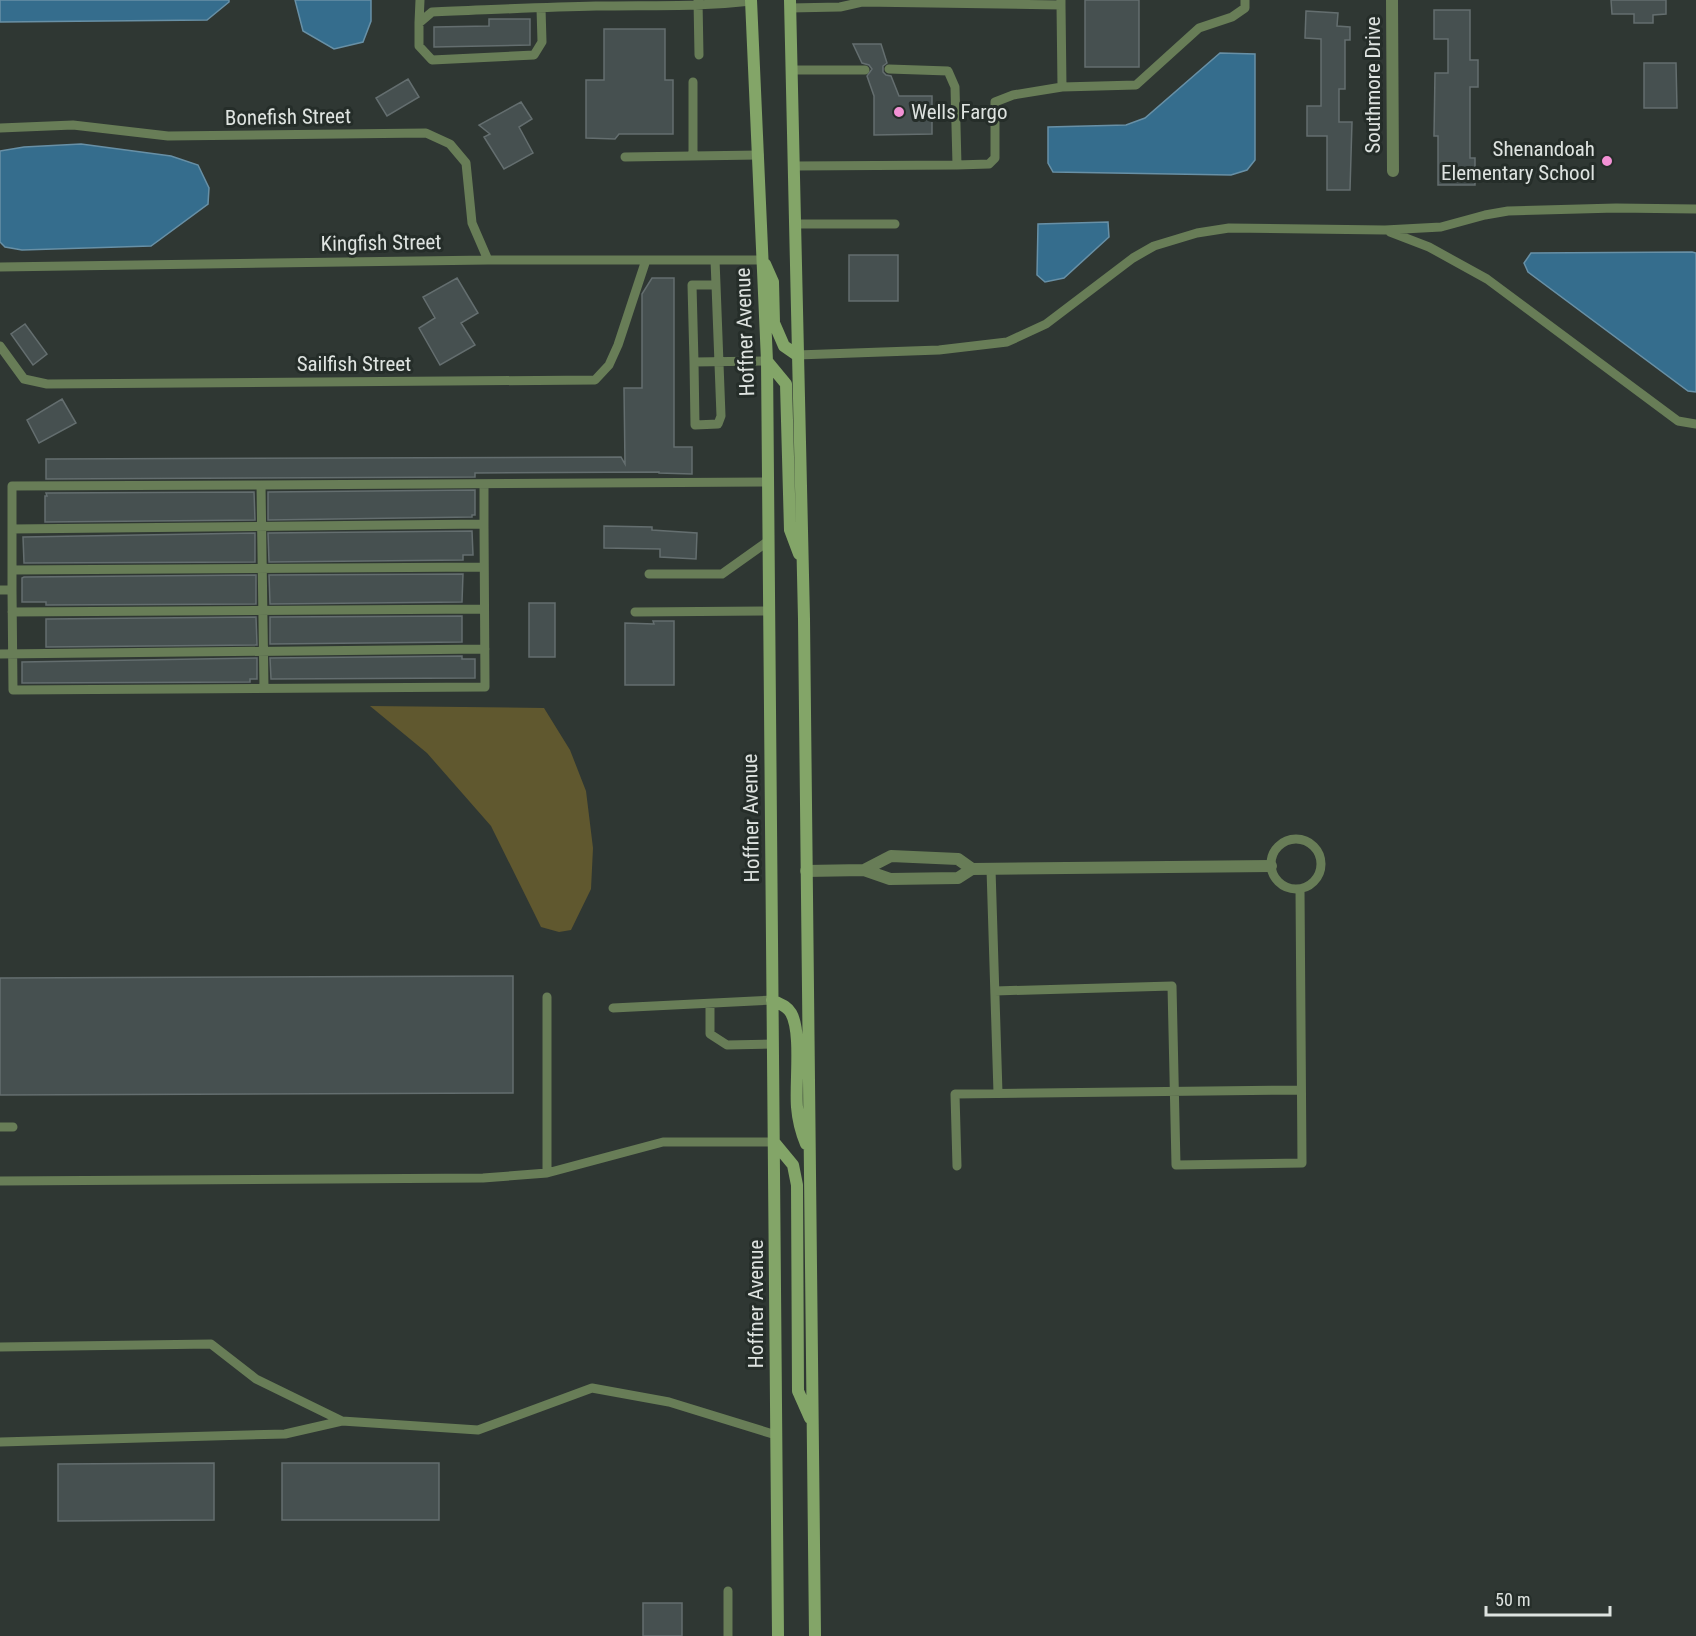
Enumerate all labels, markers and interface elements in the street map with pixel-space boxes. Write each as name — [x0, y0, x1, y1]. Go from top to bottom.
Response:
street label: Southmore Drive — [1361, 16, 1385, 154]
place label: Wells Fargo — [911, 100, 1007, 124]
street label: Bonefish Street — [225, 104, 351, 130]
marker: Wells Fargo — [892, 105, 906, 119]
place label: Shenandoah Elementary School — [1441, 137, 1595, 185]
marker: Shenandoah Elementary School — [1600, 154, 1614, 168]
street label: Kingfish Street — [320, 230, 442, 256]
street label: Hoffner Avenue — [731, 267, 759, 397]
street label: Sailfish Street — [297, 352, 411, 376]
street label: Hoffner Avenue — [738, 753, 764, 882]
street label: Hoffner Avenue — [744, 1240, 768, 1368]
scale bar — [1486, 1579, 1610, 1617]
text: 50 m — [1495, 1589, 1530, 1610]

